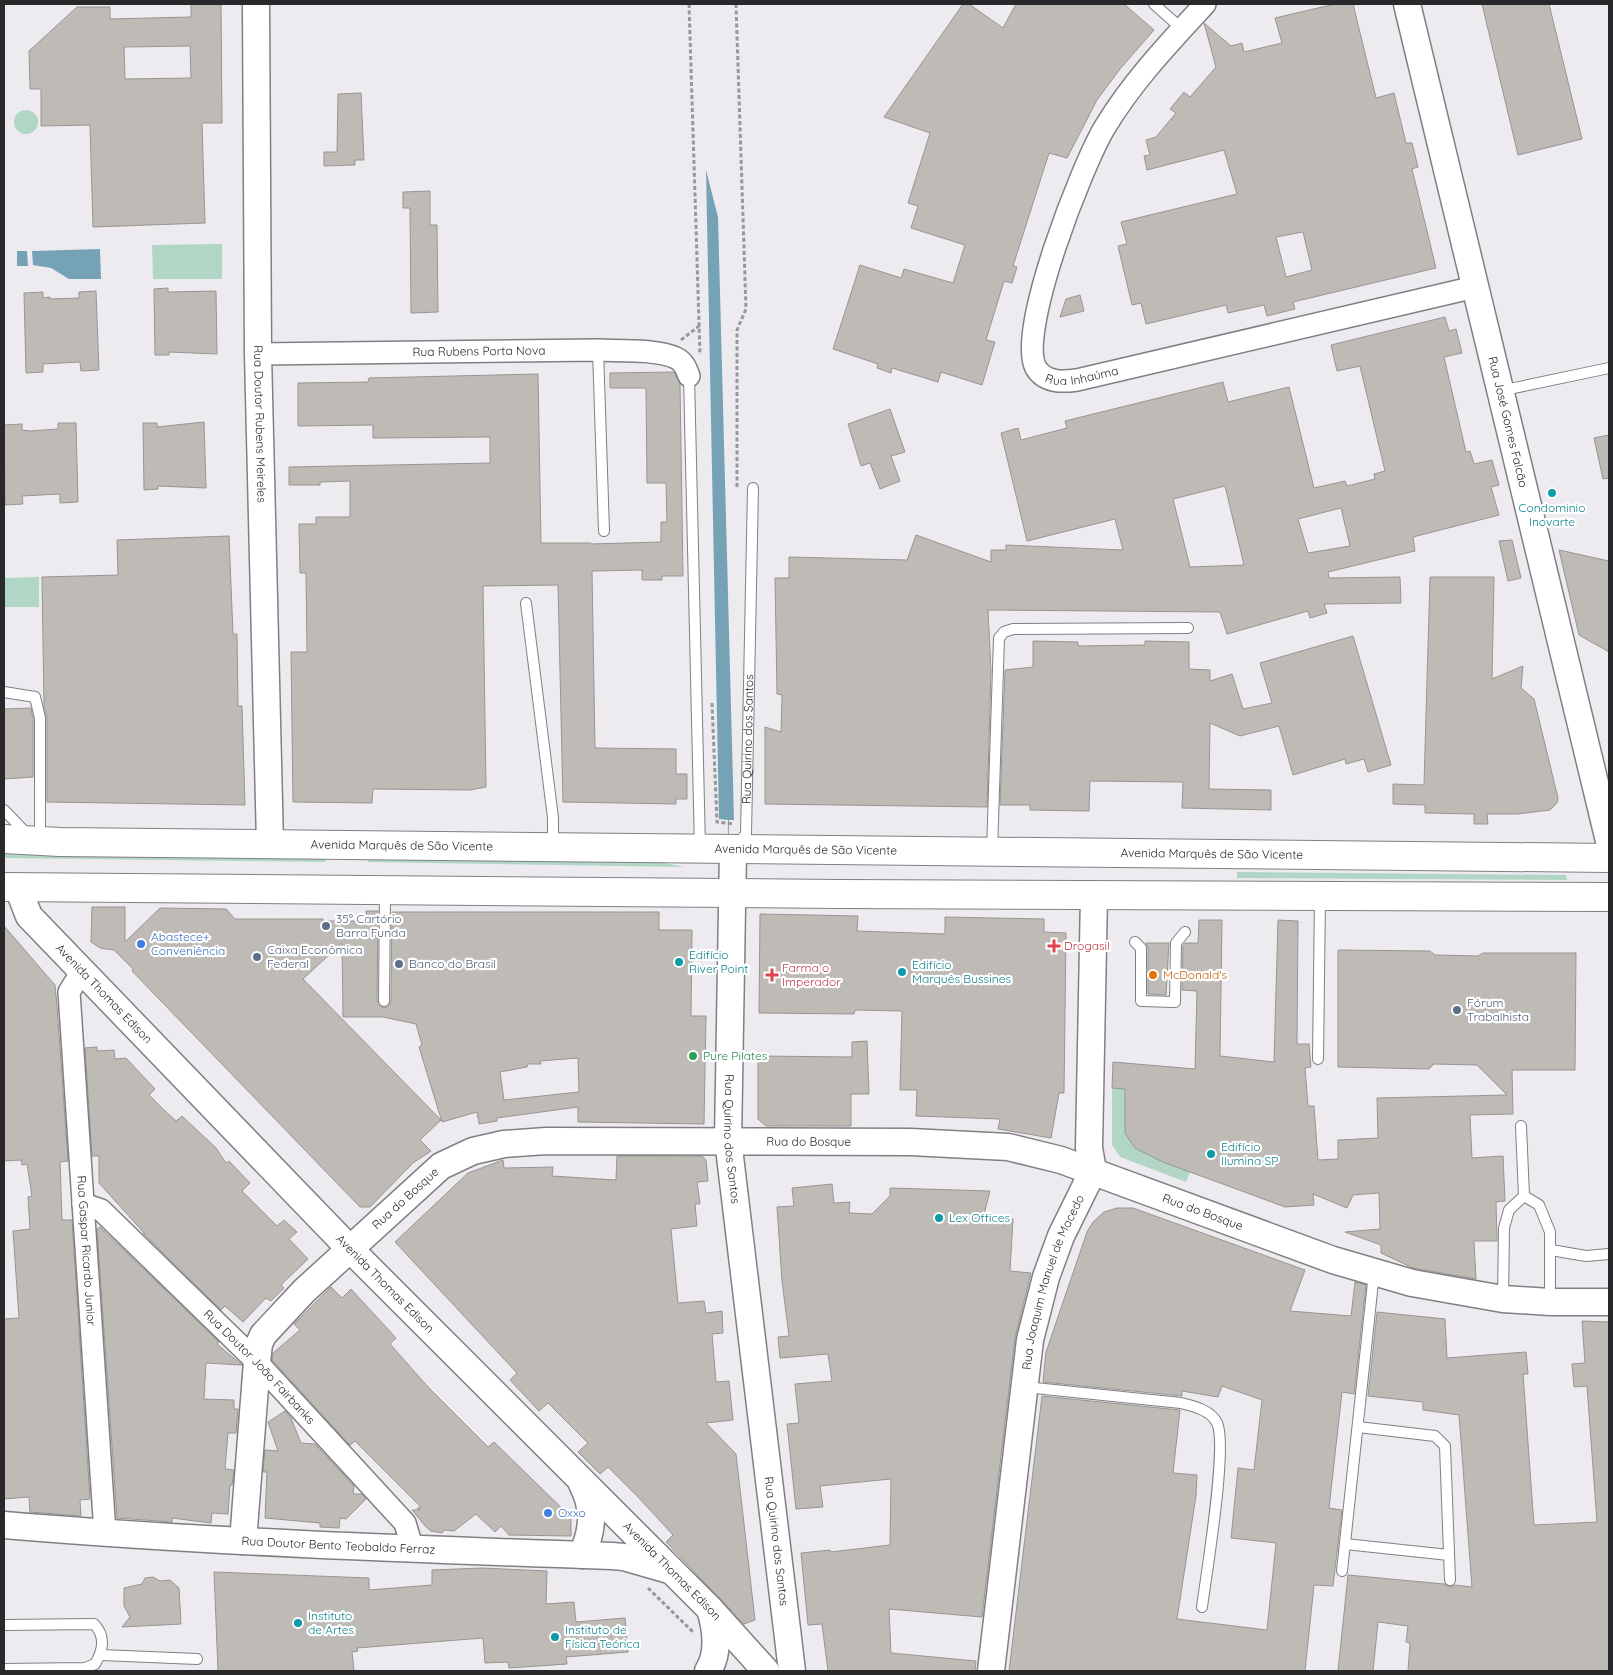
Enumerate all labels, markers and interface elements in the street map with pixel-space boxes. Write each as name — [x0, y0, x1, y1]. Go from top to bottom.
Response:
street label: Rua Rubens Porta Nova — [412, 343, 546, 359]
street label: Rua Doutor Rubens Meireles — [251, 345, 270, 503]
street label: Rua José Gomes Falcão — [1485, 355, 1531, 489]
street label: Rua Inhaúma — [1043, 363, 1120, 388]
marker: Condominio Inovarte — [1546, 487, 1558, 499]
place label: Condominio Inovarte — [1519, 500, 1585, 529]
street label: Rua Quirino dos Santos — [739, 674, 756, 804]
street label: Avenida Marquês de São Vicente — [311, 837, 493, 853]
street label: Avenida Marquês de São Vicente — [715, 841, 897, 858]
street label: Avenida Marquês de São Vicente — [1121, 845, 1303, 862]
place label: 35º Cartório Barra Funda — [336, 911, 406, 940]
marker: 35º Cartório Barra Funda — [320, 920, 332, 932]
place label: Abastece+ Conveniência — [151, 929, 225, 958]
marker: Abastece+ Conveniência — [135, 938, 147, 950]
place label: Drogasil — [1064, 938, 1110, 953]
street label: Avenida Thomas Edison — [53, 940, 156, 1046]
marker: Drogasil — [1048, 940, 1060, 952]
place label: Caixa Econômica Federal — [267, 942, 362, 971]
place label: Edifício River Point — [689, 947, 748, 976]
marker: Caixa Econômica Federal — [251, 951, 263, 963]
place label: Banco do Brasil — [409, 956, 496, 971]
marker: Edifício River Point — [673, 956, 685, 968]
place label: Edifício Marquês Bussines — [912, 957, 1012, 986]
marker: Banco do Brasil — [393, 958, 405, 970]
place label: Farma o Imperador — [782, 960, 841, 989]
marker: Edifício Marquês Bussines — [896, 966, 908, 978]
place label: McDonald's — [1163, 967, 1228, 982]
marker: Farma o Imperador — [766, 969, 778, 981]
marker: McDonald's — [1147, 969, 1159, 981]
place label: Fórum Trabalhista — [1467, 995, 1529, 1024]
marker: Fórum Trabalhista — [1451, 1004, 1463, 1016]
place label: Pure Pilates — [703, 1048, 768, 1063]
marker: Pure Pilates — [687, 1050, 699, 1062]
street label: Rua Quirino dos Santos — [721, 1074, 744, 1205]
street label: Rua do Bosque — [766, 1134, 851, 1149]
place label: Edifício Ilumina SP — [1221, 1139, 1278, 1168]
marker: Edifício Ilumina SP — [1205, 1148, 1217, 1160]
street label: Rua do Bosque — [369, 1164, 442, 1232]
street label: Rua Gaspar Ricardo Junior — [74, 1175, 99, 1327]
street label: Rua do Bosque — [1161, 1190, 1245, 1233]
street label: Rua Joaquim Manuel de Macedo — [1019, 1192, 1087, 1371]
place label: Lex Offices — [949, 1210, 1011, 1225]
marker: Lex Offices — [933, 1212, 945, 1224]
street label: Avenida Thomas Edison — [333, 1231, 438, 1336]
street label: Rua Doutor João Fairbanks — [201, 1306, 319, 1427]
street label: Rua Quirino dos Santos — [762, 1476, 792, 1607]
place label: Oxxo — [558, 1505, 586, 1520]
marker: Oxxo — [542, 1507, 554, 1519]
street label: Avenida Thomas Edison — [620, 1518, 724, 1623]
street label: Rua Doutor Bento Teobaldo Ferraz — [241, 1533, 436, 1557]
place label: Instituto de Artes — [308, 1608, 355, 1637]
marker: Instituto de Artes — [292, 1617, 304, 1629]
place label: Instituto de Física Teórica — [565, 1622, 640, 1651]
marker: Instituto de Física Teórica — [549, 1631, 561, 1643]

